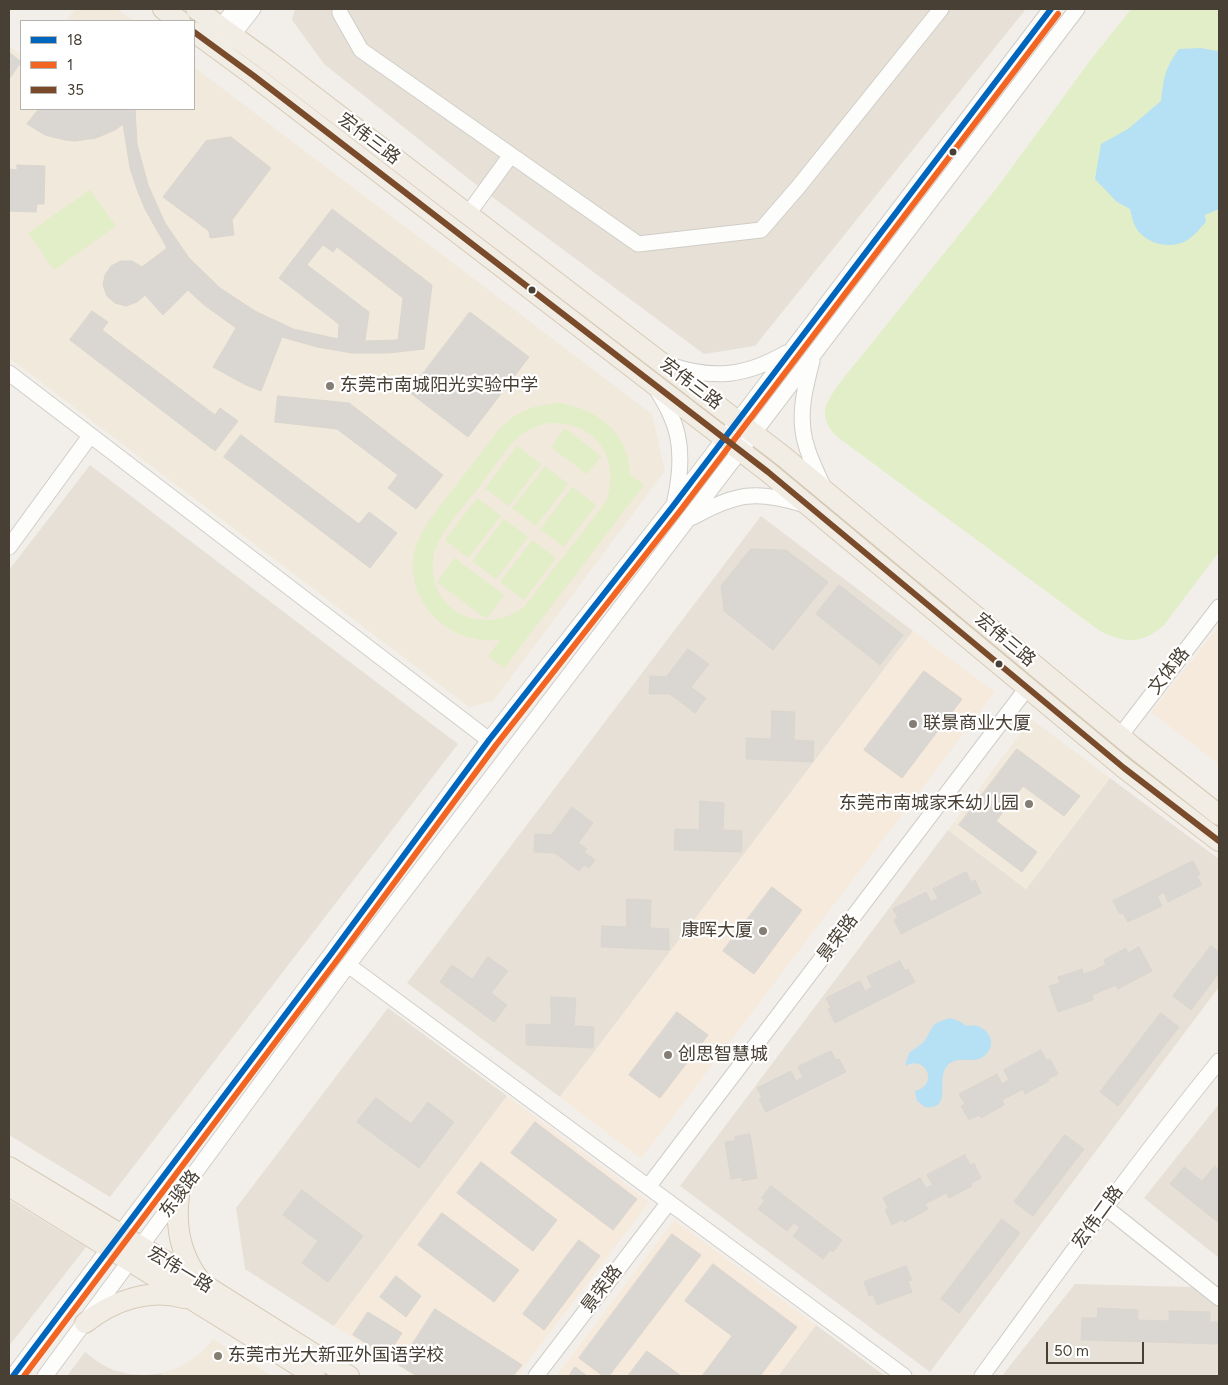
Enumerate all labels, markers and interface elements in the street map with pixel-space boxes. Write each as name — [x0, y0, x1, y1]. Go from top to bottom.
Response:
legend — [20, 20, 195, 110]
text: 18 — [67, 31, 82, 49]
text: 1 — [67, 56, 73, 74]
text: 35 — [67, 81, 84, 99]
street label: 宏伟三路 — [334, 109, 404, 169]
unlabelled marker — [948, 147, 958, 157]
unlabelled marker — [527, 285, 537, 295]
street label: 宏伟三路 — [656, 354, 726, 414]
place label: 东莞市南城阳光实验中学 — [340, 375, 538, 397]
marker: 东莞市南城阳光实验中学 — [324, 380, 336, 392]
street label: 宏伟三路 — [970, 609, 1040, 671]
street label: 文体路 — [1144, 643, 1194, 699]
unlabelled marker — [994, 659, 1004, 669]
place label: 联景商业大厦 — [923, 713, 1031, 735]
marker: 联景商业大厦 — [907, 718, 919, 730]
place label: 东莞市南城家禾幼儿园 — [839, 793, 1019, 815]
marker: 东莞市南城家禾幼儿园 — [1023, 798, 1035, 810]
street label: 景荣路 — [813, 910, 863, 966]
place label: 康晖大厦 — [681, 920, 753, 942]
marker: 康晖大厦 — [757, 925, 769, 937]
place label: 创思智慧城 — [678, 1044, 768, 1066]
marker: 创思智慧城 — [662, 1049, 674, 1061]
street label: 东骏路 — [155, 1166, 205, 1222]
street label: 宏伟二路 — [1068, 1182, 1128, 1252]
street label: 宏伟一路 — [144, 1242, 216, 1298]
street label: 景荣路 — [577, 1261, 627, 1317]
scale bar — [1048, 1332, 1146, 1364]
text: 50 m — [1054, 1342, 1089, 1360]
place label: 东莞市光大新亚外国语学校 — [228, 1345, 444, 1367]
marker: 东莞市光大新亚外国语学校 — [212, 1350, 224, 1362]

